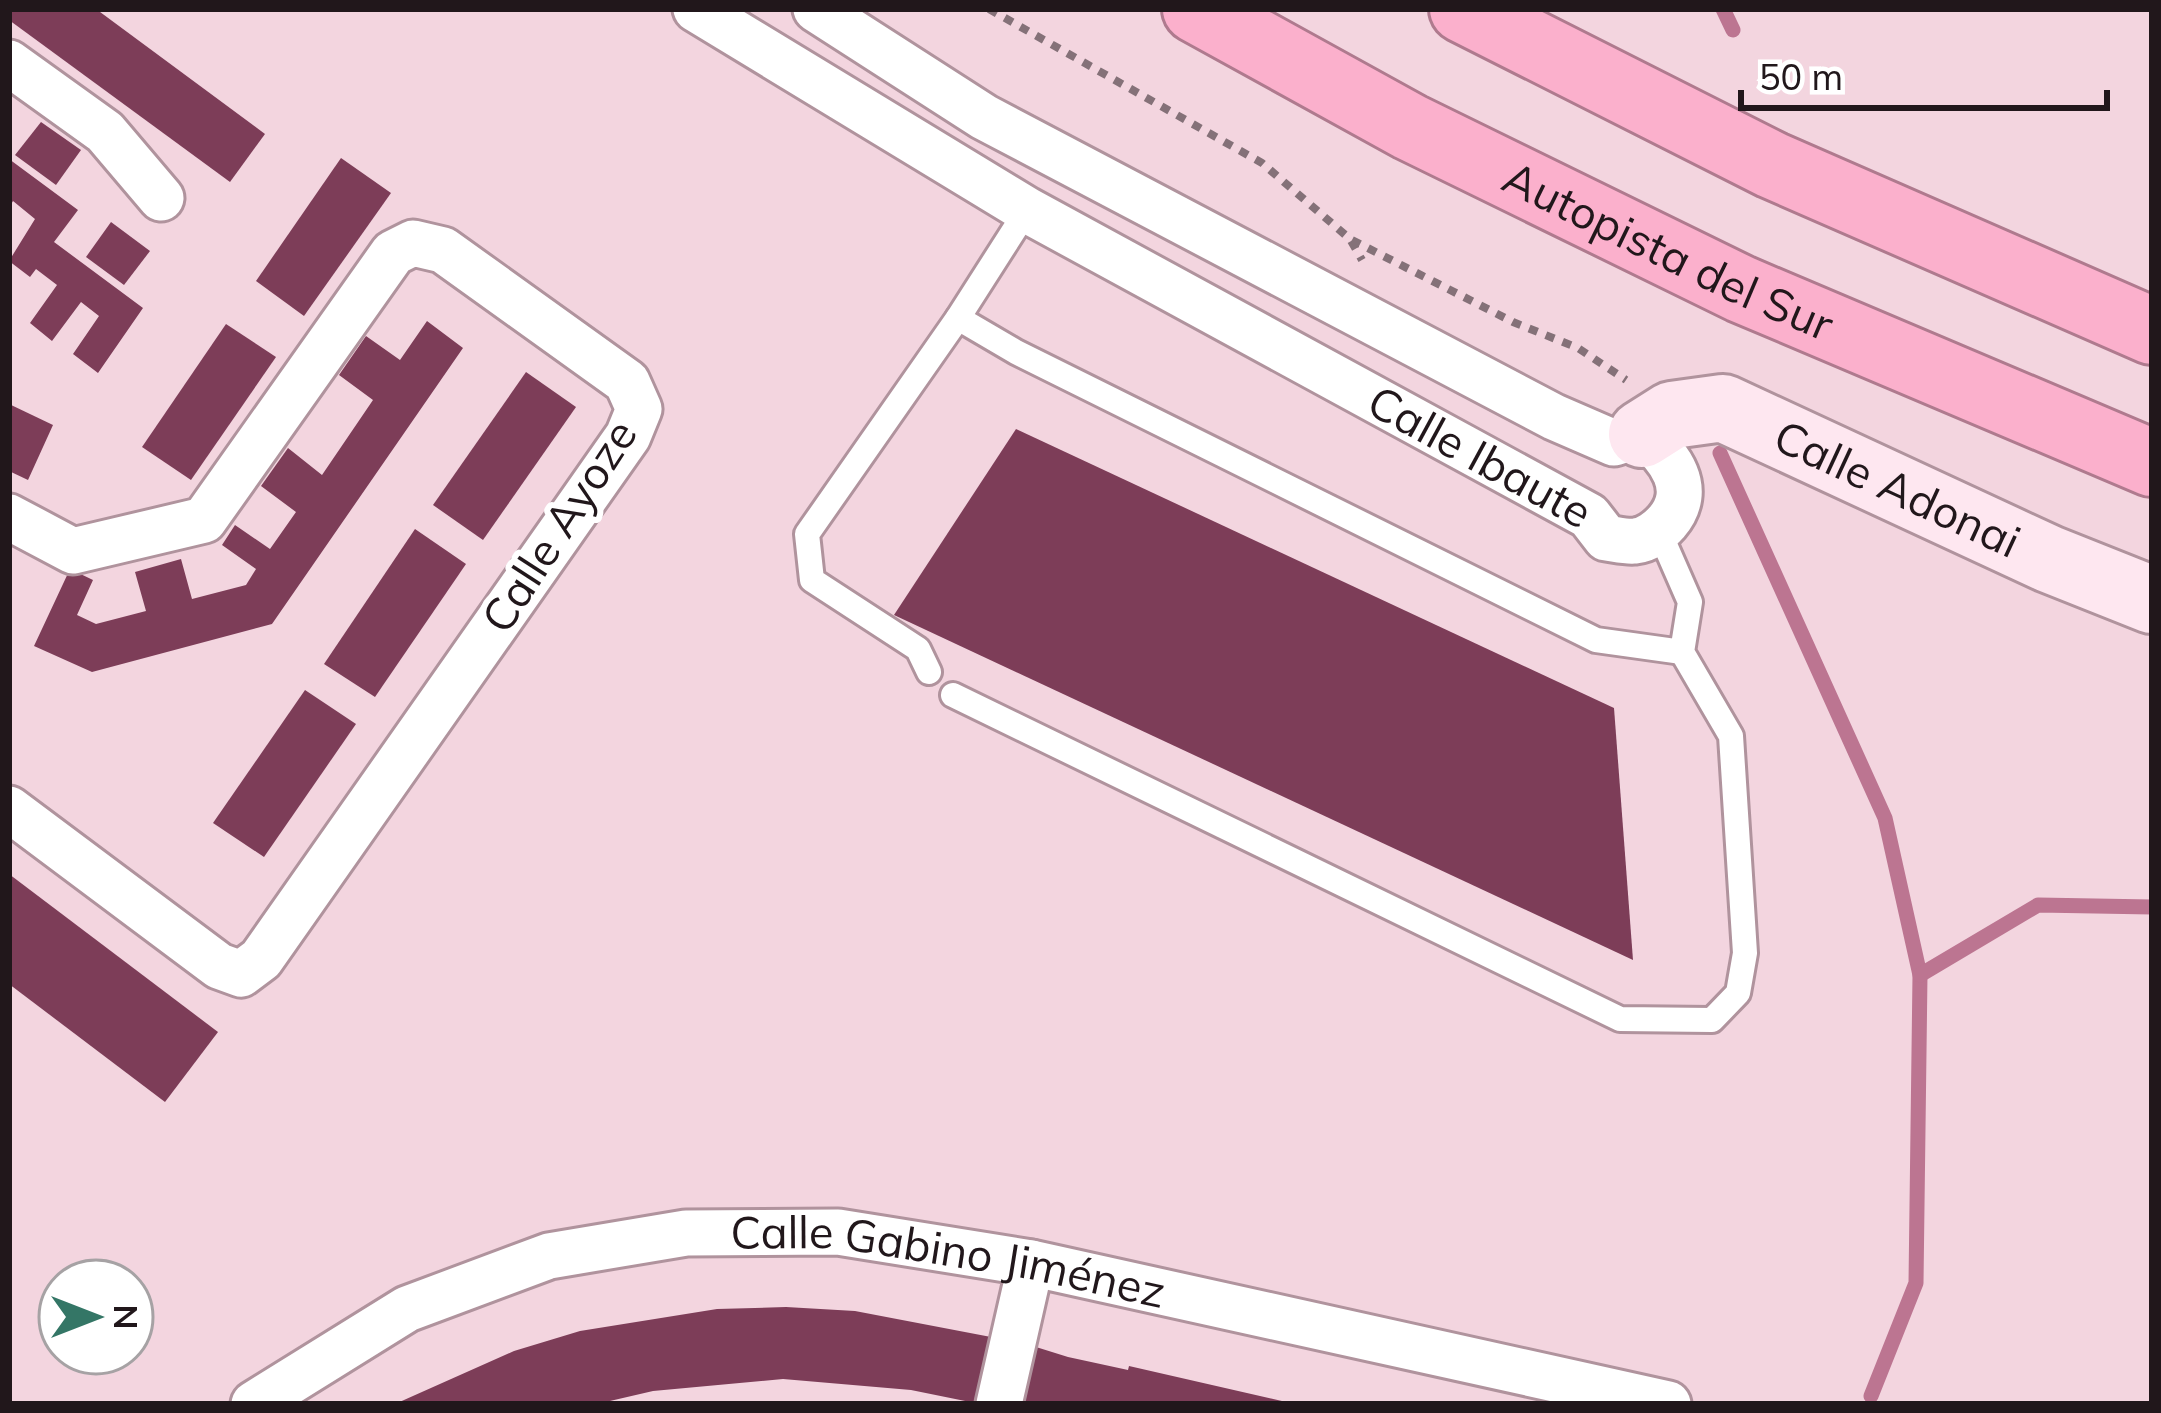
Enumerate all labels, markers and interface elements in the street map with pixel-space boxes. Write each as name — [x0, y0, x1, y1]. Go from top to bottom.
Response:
scale bar — [1741, 36, 2107, 110]
text: 50 m — [1759, 54, 1843, 99]
street label: Autopista del Sur — [1494, 148, 1843, 352]
street label: Calle Ibaute — [1359, 372, 1602, 539]
street label: Calle Adonai — [1766, 407, 2029, 569]
street label: Calle Ayoze — [469, 408, 648, 643]
street label: Calle Gabino Jiménez — [730, 1203, 1171, 1319]
north arrow — [36, 1257, 156, 1377]
text: N — [106, 1305, 147, 1329]

